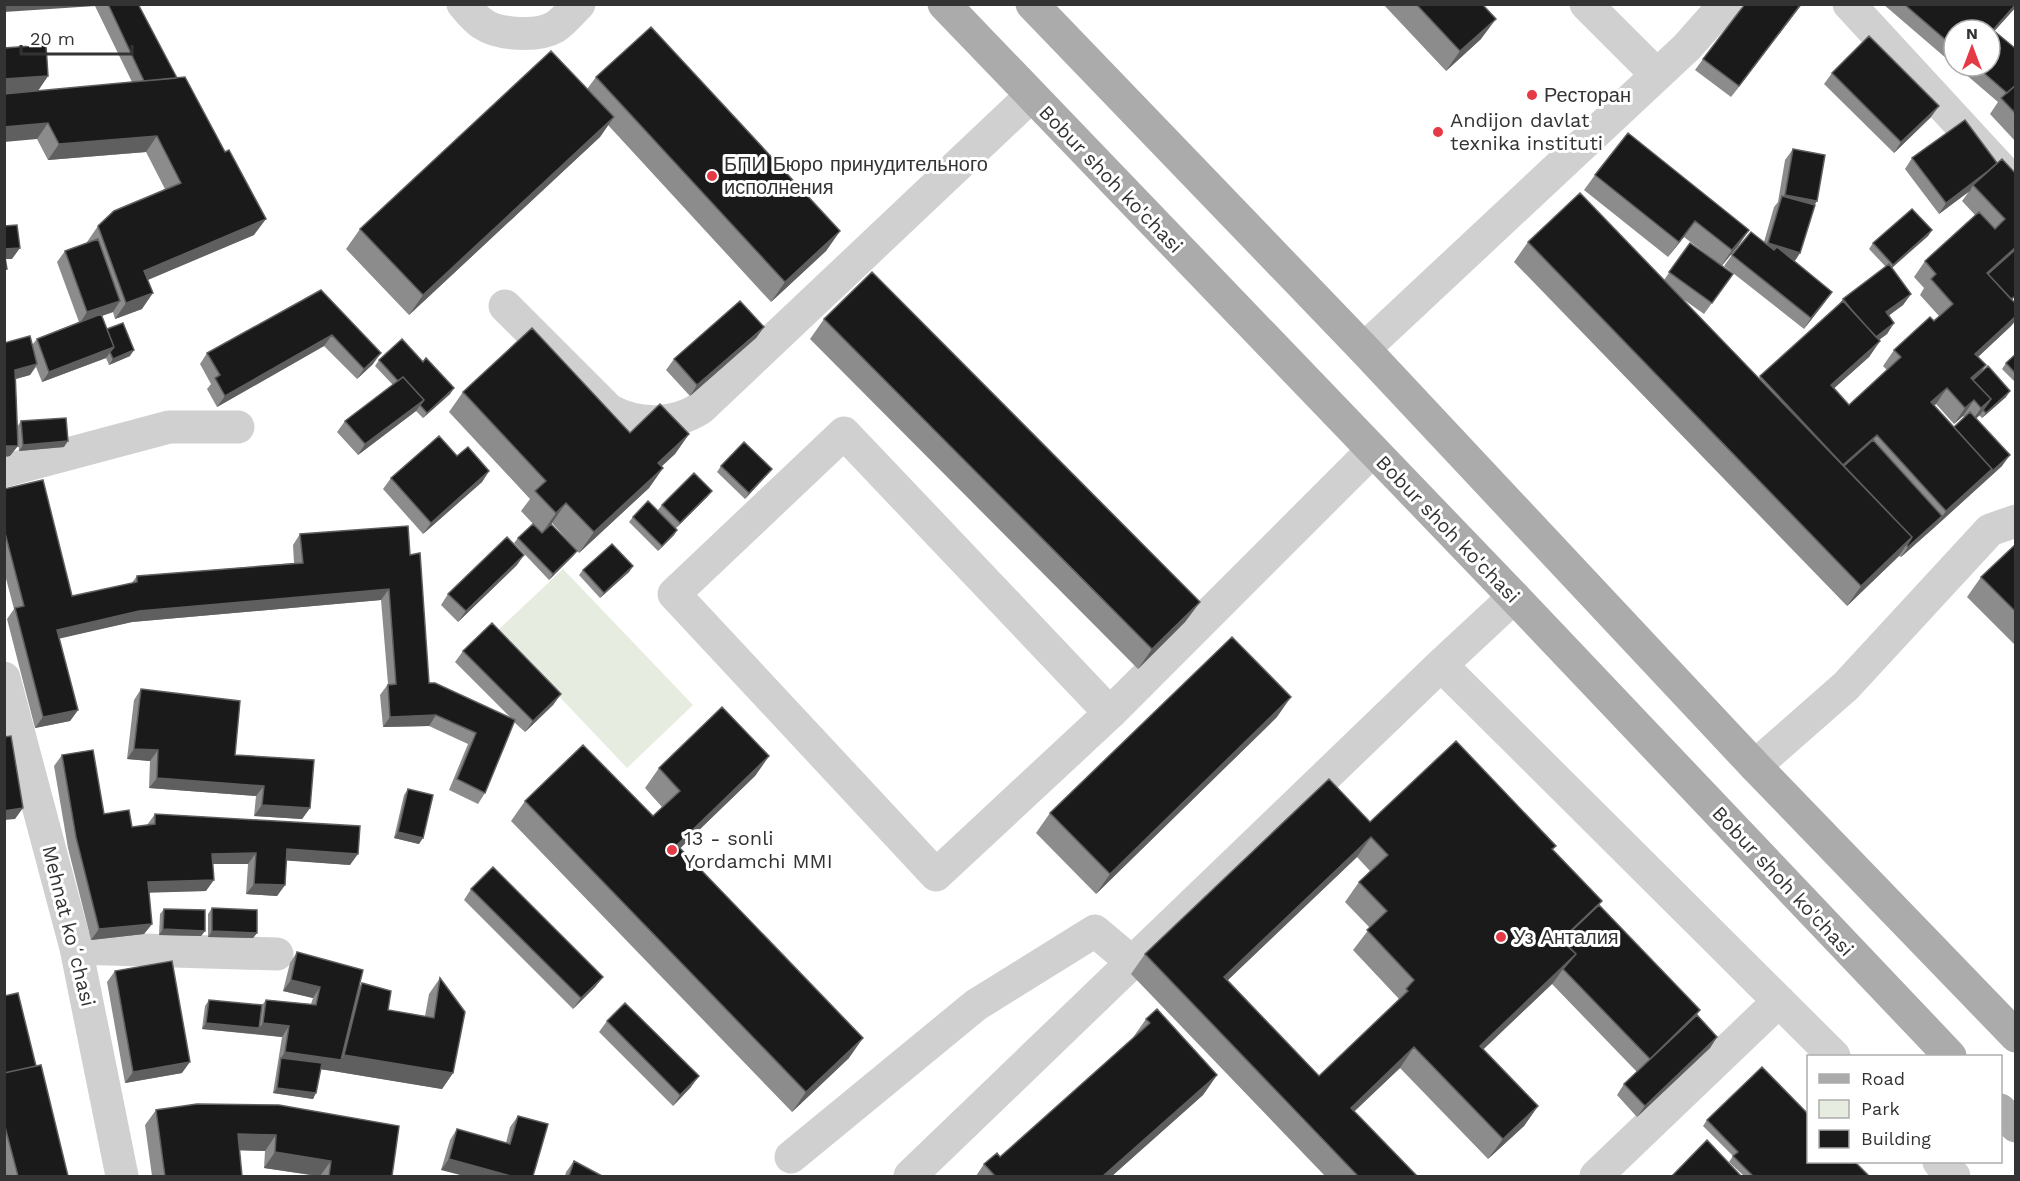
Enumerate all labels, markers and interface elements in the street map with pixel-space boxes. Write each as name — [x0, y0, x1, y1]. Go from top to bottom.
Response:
scale bar — [21, 18, 132, 56]
north arrow — [1942, 18, 2002, 78]
text: N — [1966, 24, 1978, 43]
text: 20 m — [30, 28, 75, 49]
place label: Ресторан — [1544, 83, 1631, 107]
marker: Ресторан — [1525, 88, 1539, 102]
street label: Bobur shoh ko'chasi — [1034, 100, 1188, 258]
place label: Andijon davlat texnika instituti — [1450, 108, 1603, 155]
marker: Andijon davlat texnika instituti — [1431, 125, 1445, 139]
place label: БПИ Бюро принудительного исполнения — [724, 152, 988, 199]
marker: БПИ Бюро принудительного исполнения — [705, 169, 719, 183]
street label: Bobur shoh ko'chasi — [1371, 450, 1525, 608]
street label: Bobur shoh ko'chasi — [1707, 801, 1859, 961]
place label: 13 - sonli Yordamchi MMI — [684, 826, 833, 873]
street label: Mehnat koʻchasi — [37, 843, 101, 1009]
marker: 13 - sonli Yordamchi MMI — [665, 843, 679, 857]
place label: Уз Анталия — [1513, 925, 1619, 949]
marker: Уз Анталия — [1494, 930, 1508, 944]
legend — [1807, 1055, 2002, 1163]
text: Road — [1861, 1068, 1905, 1089]
text: Park — [1861, 1098, 1900, 1119]
text: Building — [1861, 1128, 1931, 1149]

